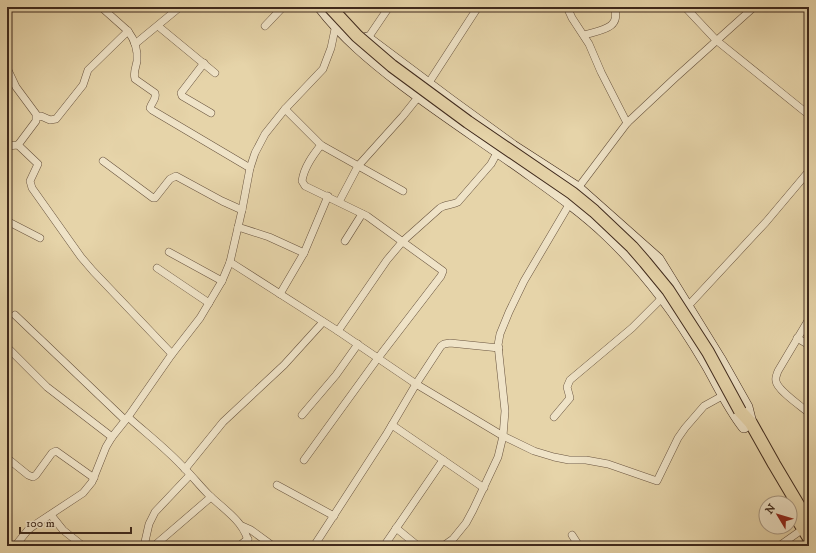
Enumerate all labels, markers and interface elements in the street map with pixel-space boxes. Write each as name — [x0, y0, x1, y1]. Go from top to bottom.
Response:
north arrow — [758, 495, 798, 535]
text: N — [763, 502, 779, 517]
scale bar — [20, 509, 131, 535]
text: 100 m — [26, 516, 55, 531]

